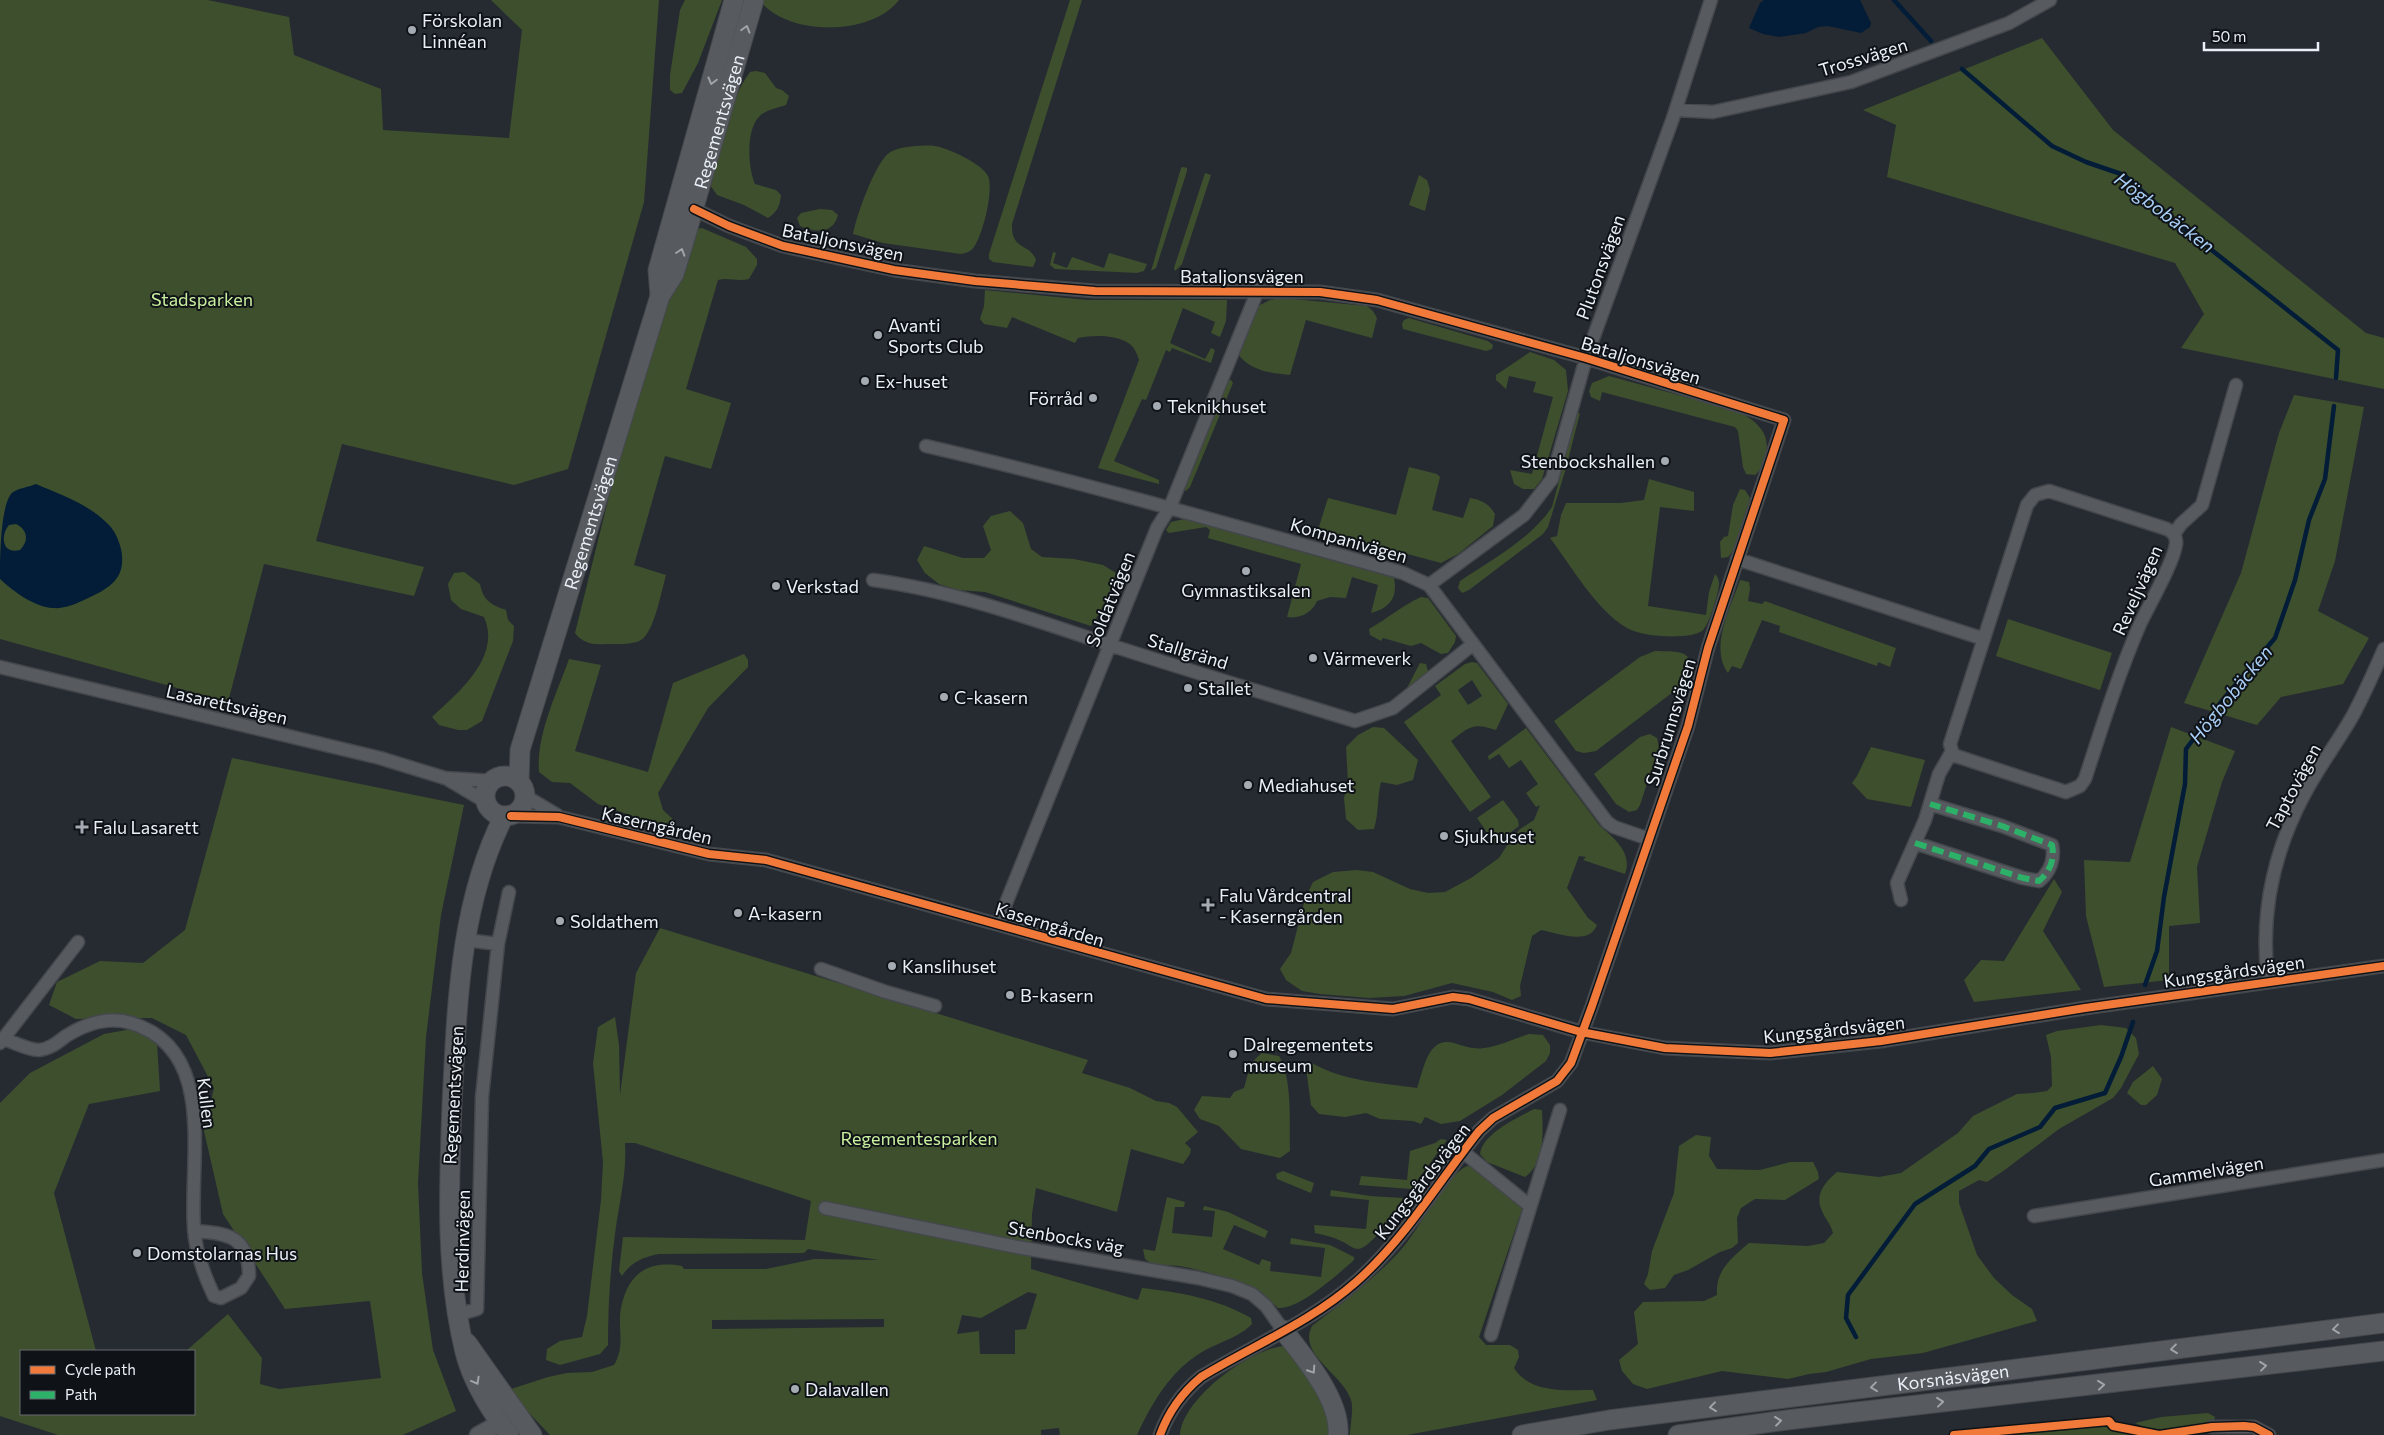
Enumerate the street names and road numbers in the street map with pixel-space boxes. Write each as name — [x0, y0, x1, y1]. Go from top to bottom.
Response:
street label: Trossvägen — [1816, 33, 1910, 81]
street label: Regementsvägen — [689, 52, 749, 191]
street label: Plutonsvägen — [1571, 212, 1629, 322]
street label: Bataljonsvägen — [780, 218, 906, 266]
street label: Bataljonsvägen — [1180, 265, 1304, 287]
street label: Bataljonsvägen — [1579, 331, 1703, 389]
street label: Regementsvägen — [559, 453, 621, 592]
street label: Kompanivägen — [1288, 513, 1410, 567]
street label: Reveljvägen — [2107, 542, 2167, 638]
street label: Soldatvägen — [1081, 548, 1139, 650]
street label: Stallgränd — [1145, 628, 1231, 674]
street label: Surbrunnsvägen — [1640, 656, 1700, 788]
street label: Lasarettsvägen — [164, 679, 290, 729]
street label: Taptovägen — [2261, 740, 2325, 834]
street label: Kaserngården — [600, 802, 714, 848]
street label: Kaserngården — [993, 897, 1107, 951]
street label: Kungsgårdsvägen — [2162, 950, 2306, 992]
street label: Kungsgårdsvägen — [1762, 1011, 1906, 1047]
street label: Regementsvägen — [438, 1025, 468, 1165]
street label: Kullen — [193, 1076, 221, 1130]
street label: Kungsgårdsvägen — [1370, 1118, 1474, 1244]
street label: Gammelvägen — [2147, 1151, 2265, 1191]
street label: Herdinvägen — [450, 1189, 474, 1293]
street label: Stenbocks väg — [1006, 1216, 1126, 1258]
street label: Korsnäsvägen — [1896, 1359, 2010, 1395]

